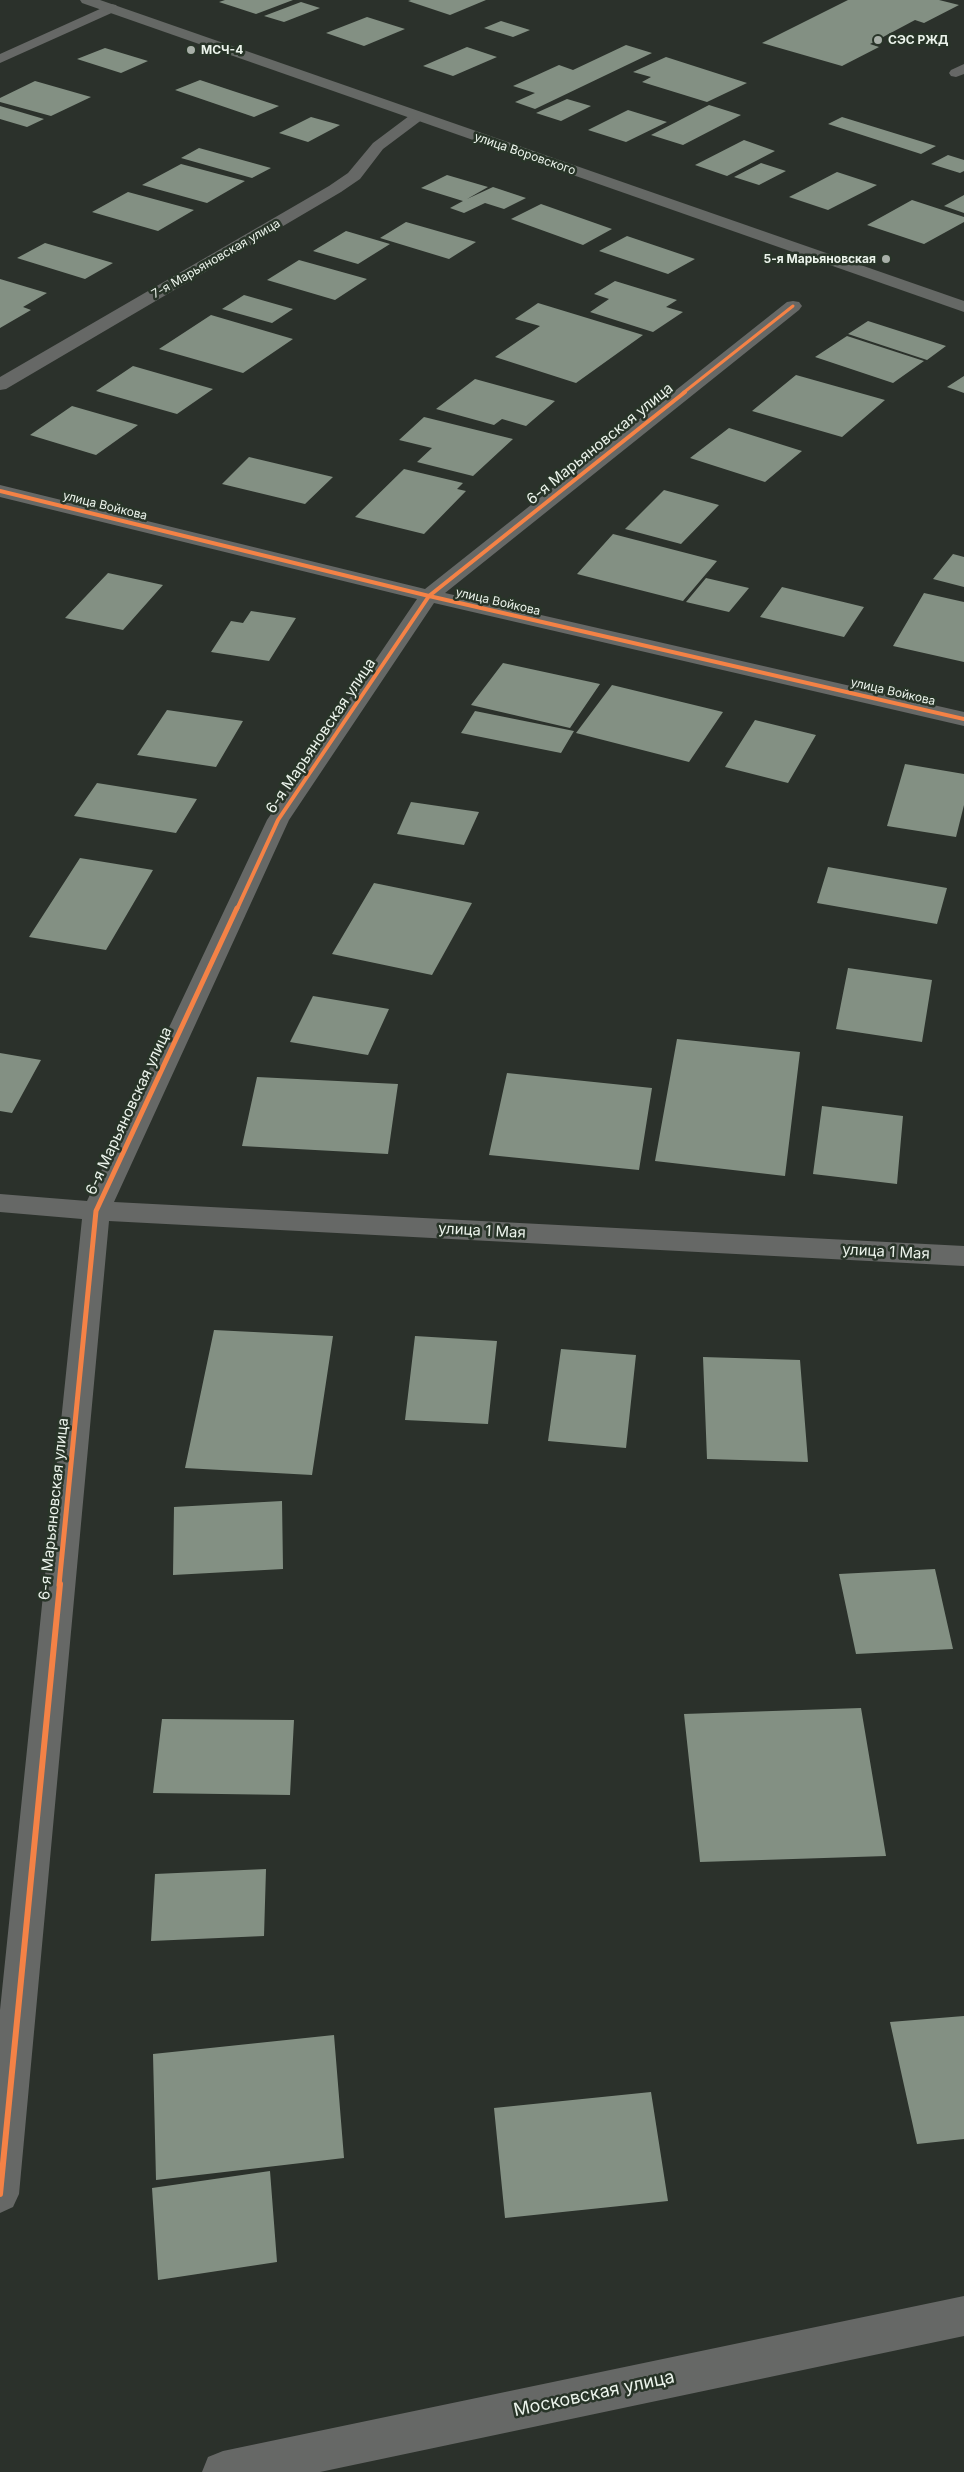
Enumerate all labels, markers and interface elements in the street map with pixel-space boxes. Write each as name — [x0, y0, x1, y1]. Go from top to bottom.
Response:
place label: СЭС РЖД — [888, 33, 948, 47]
marker: СЭС РЖД — [872, 34, 884, 46]
place label: МСЧ-4 — [201, 43, 243, 57]
marker: МСЧ-4 — [185, 44, 197, 56]
street label: улица Воровского — [472, 130, 578, 178]
street label: 7-я Марьяновская улица — [149, 216, 283, 302]
place label: 5-я Марьяновская — [764, 252, 876, 266]
marker: 5-я Марьяновская — [880, 253, 892, 265]
street label: 6-я Марьяновская улица — [523, 379, 677, 509]
street label: улица Войкова — [61, 489, 149, 523]
street label: улица Войкова — [454, 585, 542, 619]
street label: 6-я Марьяновская улица — [262, 655, 380, 817]
street label: улица Войкова — [849, 675, 937, 709]
street label: 6-я Марьяновская улица — [82, 1024, 176, 1198]
street label: улица 1 Мая — [438, 1220, 526, 1242]
street label: улица 1 Мая — [842, 1241, 930, 1263]
street label: 6-я Марьяновская улица — [35, 1417, 73, 1601]
street label: Московская улица — [512, 2366, 676, 2422]

